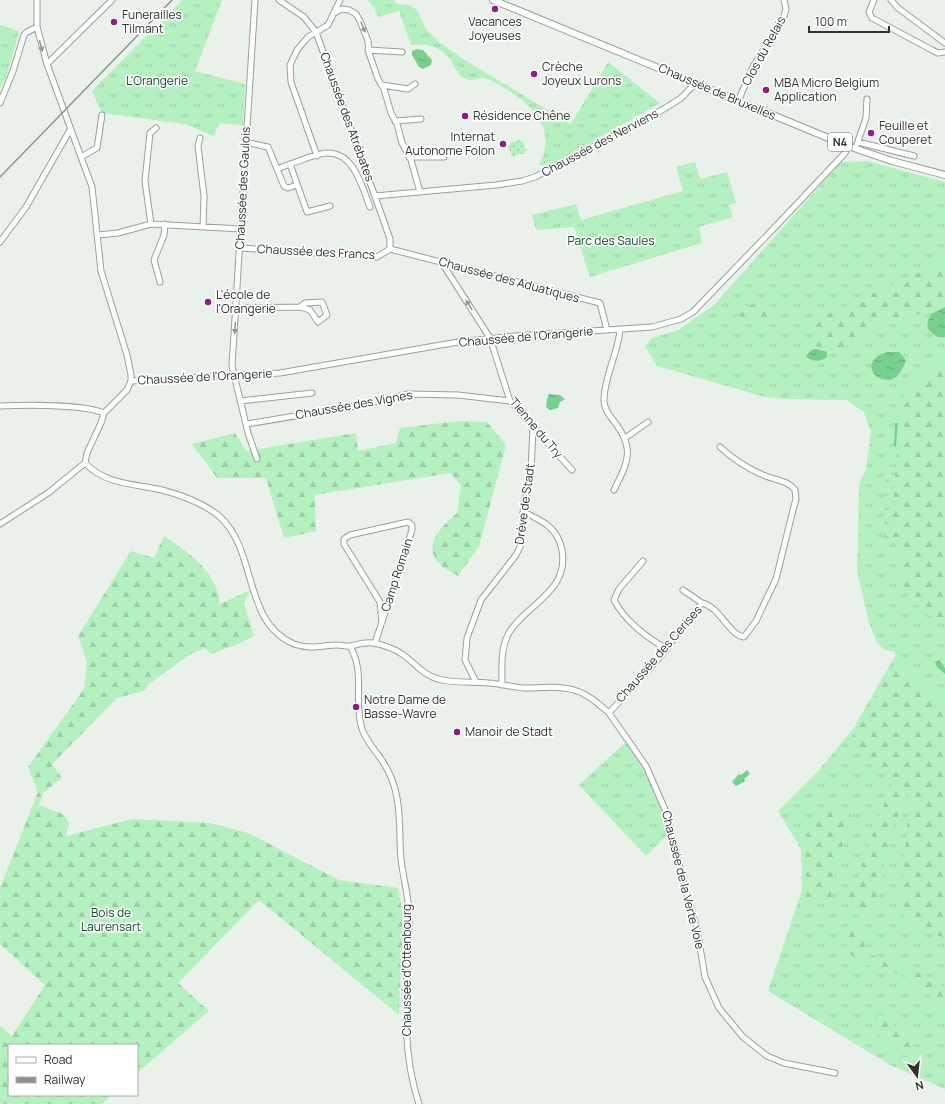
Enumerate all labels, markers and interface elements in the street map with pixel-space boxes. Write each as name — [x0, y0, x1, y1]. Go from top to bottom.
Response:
marker: Vacances Joyeuses — [490, 4, 500, 14]
place label: Funerailles Tilmant — [122, 6, 182, 37]
scale bar — [809, 8, 889, 34]
place label: Vacances Joyeuses — [468, 13, 522, 44]
street label: Clos du Relais — [737, 13, 790, 89]
text: 100 m — [815, 13, 847, 30]
marker: Funerailles Tilmant — [109, 17, 119, 27]
one-way arrow — [360, 21, 366, 33]
one-way arrow — [38, 40, 44, 52]
street label: Chaussée des Atrébates — [316, 50, 379, 184]
place label: Crèche Joyeux Lurons — [542, 58, 621, 89]
street label: Chaussée de Bruxelles — [656, 59, 778, 124]
marker: Crèche Joyeux Lurons — [529, 69, 539, 79]
park label: L'Orangerie — [126, 72, 188, 89]
place label: MBA Micro Belgium Application — [774, 74, 879, 105]
marker: MBA Micro Belgium Application — [761, 85, 771, 95]
street label: Chaussée des Nerviens — [538, 105, 661, 181]
place label: Résidence Chêne — [473, 107, 570, 124]
marker: Résidence Chêne — [460, 111, 470, 121]
place label: Feuille et Couperet — [879, 117, 932, 148]
street label: Chaussée des Gaulois — [231, 126, 254, 250]
place label: Internat Autonome Folon — [405, 128, 495, 159]
marker: Feuille et Couperet — [866, 128, 876, 138]
road number: N4 — [828, 133, 852, 151]
marker: Internat Autonome Folon — [498, 139, 508, 149]
park label: Parc des Saules — [567, 232, 655, 249]
street label: Chaussée des Francs — [257, 240, 375, 263]
street label: Chaussée des Aduatiques — [437, 253, 581, 306]
place label: L'école de l'Orangerie — [216, 286, 276, 317]
marker: L'école de l'Orangerie — [203, 297, 213, 307]
one-way arrow — [465, 300, 473, 310]
one-way arrow — [231, 322, 238, 334]
street label: Chaussée de l'Orangerie — [458, 322, 594, 351]
street label: Chaussée de l'Orangerie — [137, 364, 273, 389]
street label: Chaussée des Vignes — [294, 386, 414, 423]
street label: Tienne du Try — [506, 394, 567, 462]
street label: Drève de Stadt — [510, 462, 539, 546]
street label: Camp Romain — [377, 536, 416, 614]
street label: Chaussée des Cerises — [612, 601, 706, 706]
place label: Notre Dame de Basse-Wavre — [364, 691, 446, 722]
marker: Notre Dame de Basse-Wavre — [351, 702, 361, 712]
place label: Manoir de Stadt — [465, 723, 553, 740]
marker: Manoir de Stadt — [452, 727, 462, 737]
street label: Chaussée de la Verte Voie — [658, 809, 709, 951]
park label: Bois de Laurensart — [81, 904, 141, 935]
street label: Chaussée d'Ottenbourg — [398, 904, 415, 1036]
legend — [8, 1044, 138, 1096]
text: Road — [44, 1051, 72, 1068]
north arrow — [897, 1056, 937, 1096]
text: Railway — [44, 1071, 86, 1088]
text: N — [914, 1078, 925, 1094]

